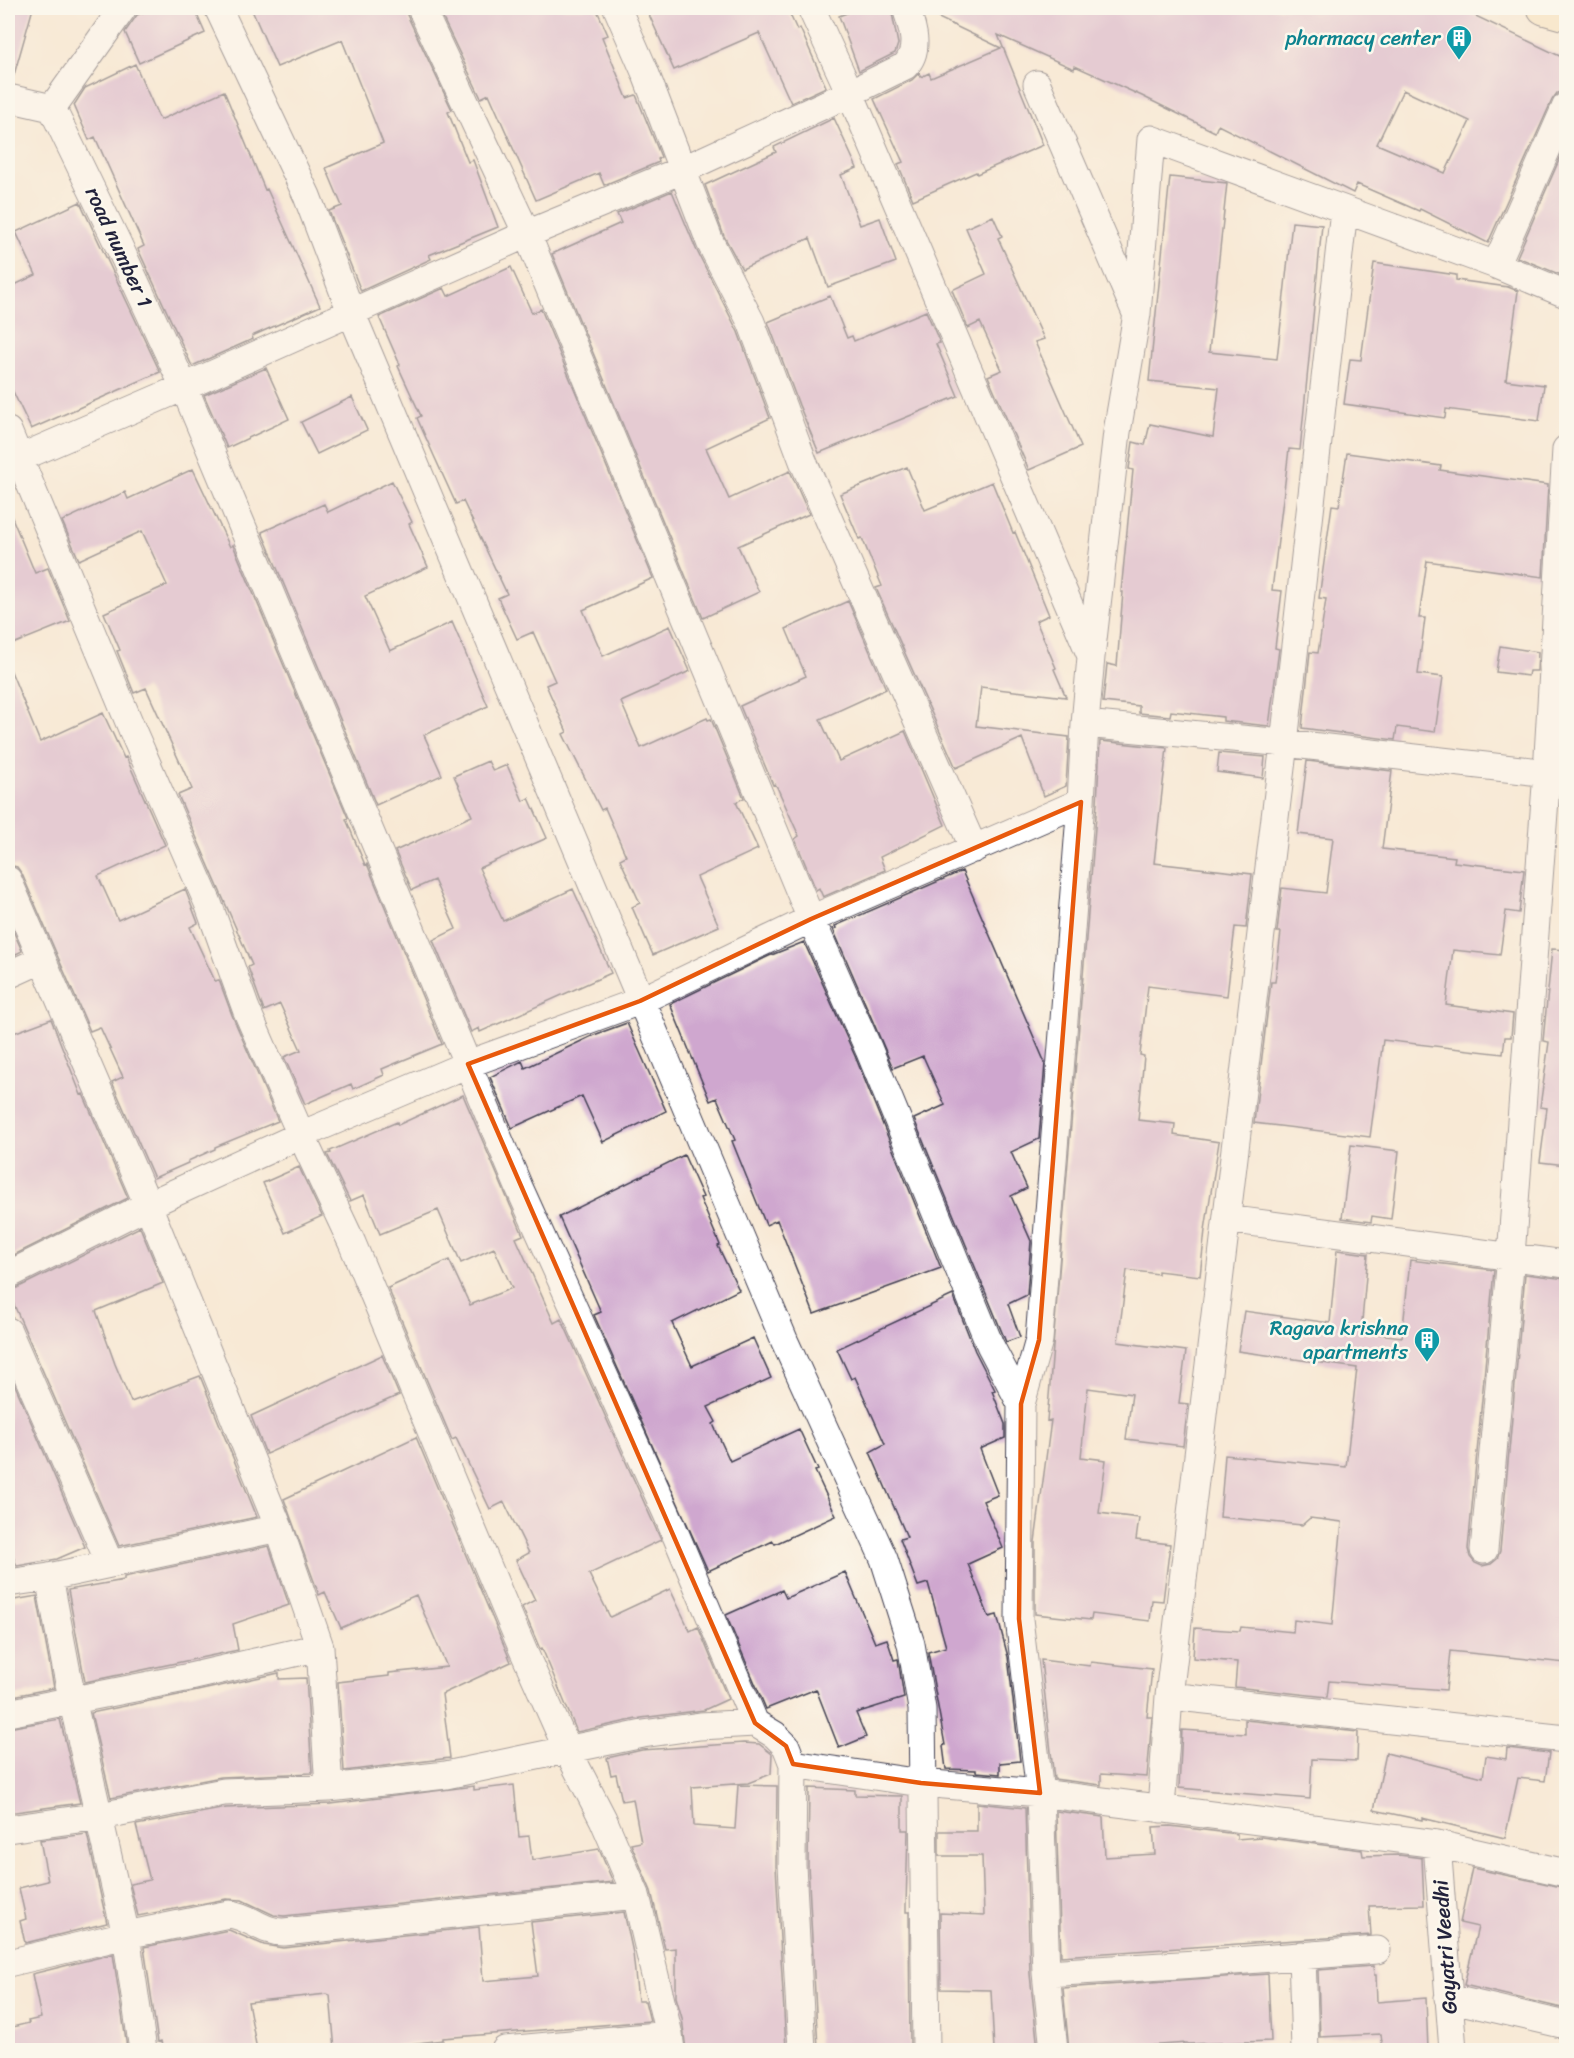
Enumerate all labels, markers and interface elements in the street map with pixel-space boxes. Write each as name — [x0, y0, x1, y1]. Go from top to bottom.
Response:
place label: pharmacy center — [1285, 19, 1441, 57]
building icon: pharmacy center — [1444, 23, 1474, 61]
street label: road number 1 — [74, 180, 164, 314]
place label: Ragava krishna apartments — [1270, 1309, 1408, 1371]
building icon: Ragava krishna apartments — [1412, 1325, 1442, 1363]
street label: Gayatri Veedhi — [1421, 1877, 1469, 2015]

